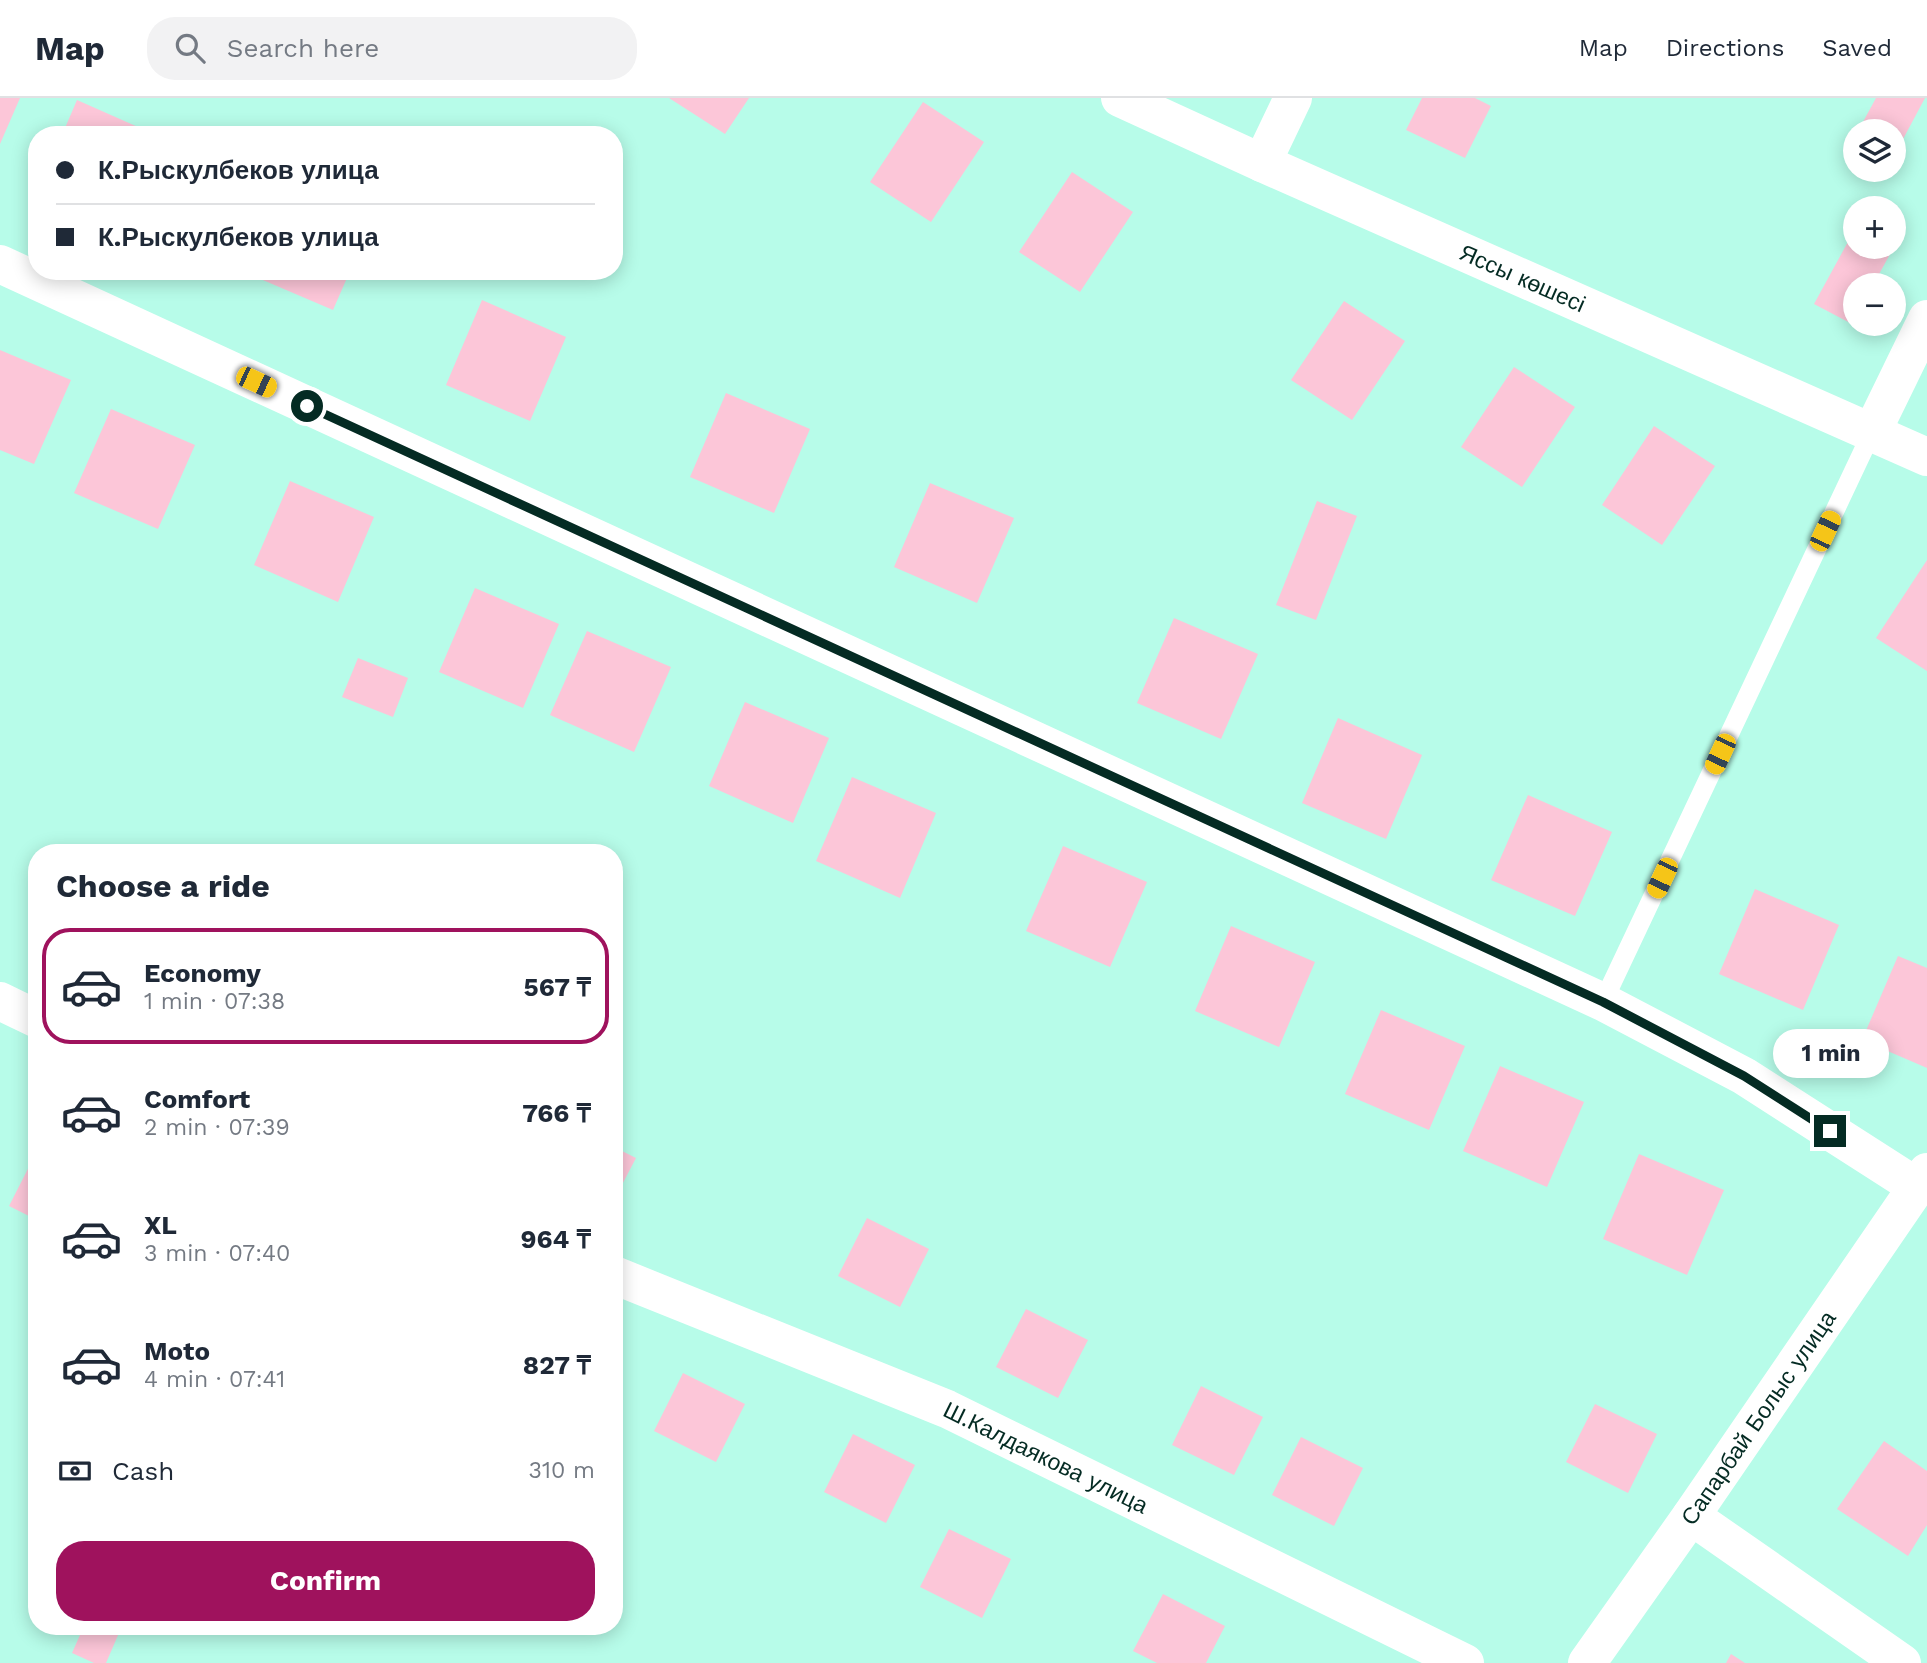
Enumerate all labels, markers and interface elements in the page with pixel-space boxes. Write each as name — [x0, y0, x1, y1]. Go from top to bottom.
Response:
search box — [147, 17, 637, 80]
text: Map — [35, 29, 105, 68]
icon: search — [171, 29, 209, 67]
text: Search here — [227, 33, 379, 63]
text: Map — [1579, 34, 1628, 62]
text: Directions — [1666, 34, 1784, 62]
text: Saved — [1822, 34, 1892, 62]
map controls — [1843, 119, 1906, 336]
button: layers — [1843, 119, 1906, 182]
text: К.Рыскулбеков улица — [98, 155, 379, 185]
button: + — [1843, 196, 1906, 259]
text: К.Рыскулбеков улица — [98, 222, 379, 252]
street label: Яссы көшесі — [1455, 239, 1589, 318]
button: − — [1843, 273, 1906, 336]
car — [233, 364, 280, 400]
route start — [291, 390, 323, 422]
car — [1807, 508, 1844, 554]
car — [1702, 731, 1739, 777]
car — [1644, 855, 1681, 901]
text: Choose a ride — [56, 867, 270, 905]
icon: car — [60, 955, 123, 1018]
text: Economy — [144, 958, 261, 988]
text: 567 ₸ — [524, 972, 591, 1002]
text: 1 min · 07:38 — [144, 988, 285, 1015]
callout: 1 min — [1772, 1030, 1888, 1079]
text: 1 min — [1801, 1040, 1861, 1067]
icon: car — [60, 1081, 123, 1144]
text: Comfort — [144, 1084, 250, 1114]
text: 766 ₸ — [522, 1098, 591, 1128]
text: 2 min · 07:39 — [144, 1114, 290, 1141]
route end — [1814, 1115, 1846, 1147]
icon: car — [60, 1207, 123, 1270]
text: XL — [144, 1210, 177, 1240]
text: 964 ₸ — [521, 1224, 591, 1254]
text: 3 min · 07:40 — [144, 1240, 290, 1267]
street label: Сапарбай Болыс улица — [1676, 1306, 1842, 1531]
icon: car — [60, 1333, 123, 1396]
text: Moto — [144, 1336, 210, 1366]
text: 827 ₸ — [523, 1350, 591, 1380]
text: 4 min · 07:41 — [144, 1366, 285, 1393]
street label: Ш.Калдаякова улица — [939, 1396, 1153, 1520]
icon: cash — [56, 1452, 94, 1490]
text: Cash — [112, 1456, 174, 1486]
text: 310 m — [529, 1457, 595, 1484]
button: Confirm — [56, 1541, 595, 1621]

